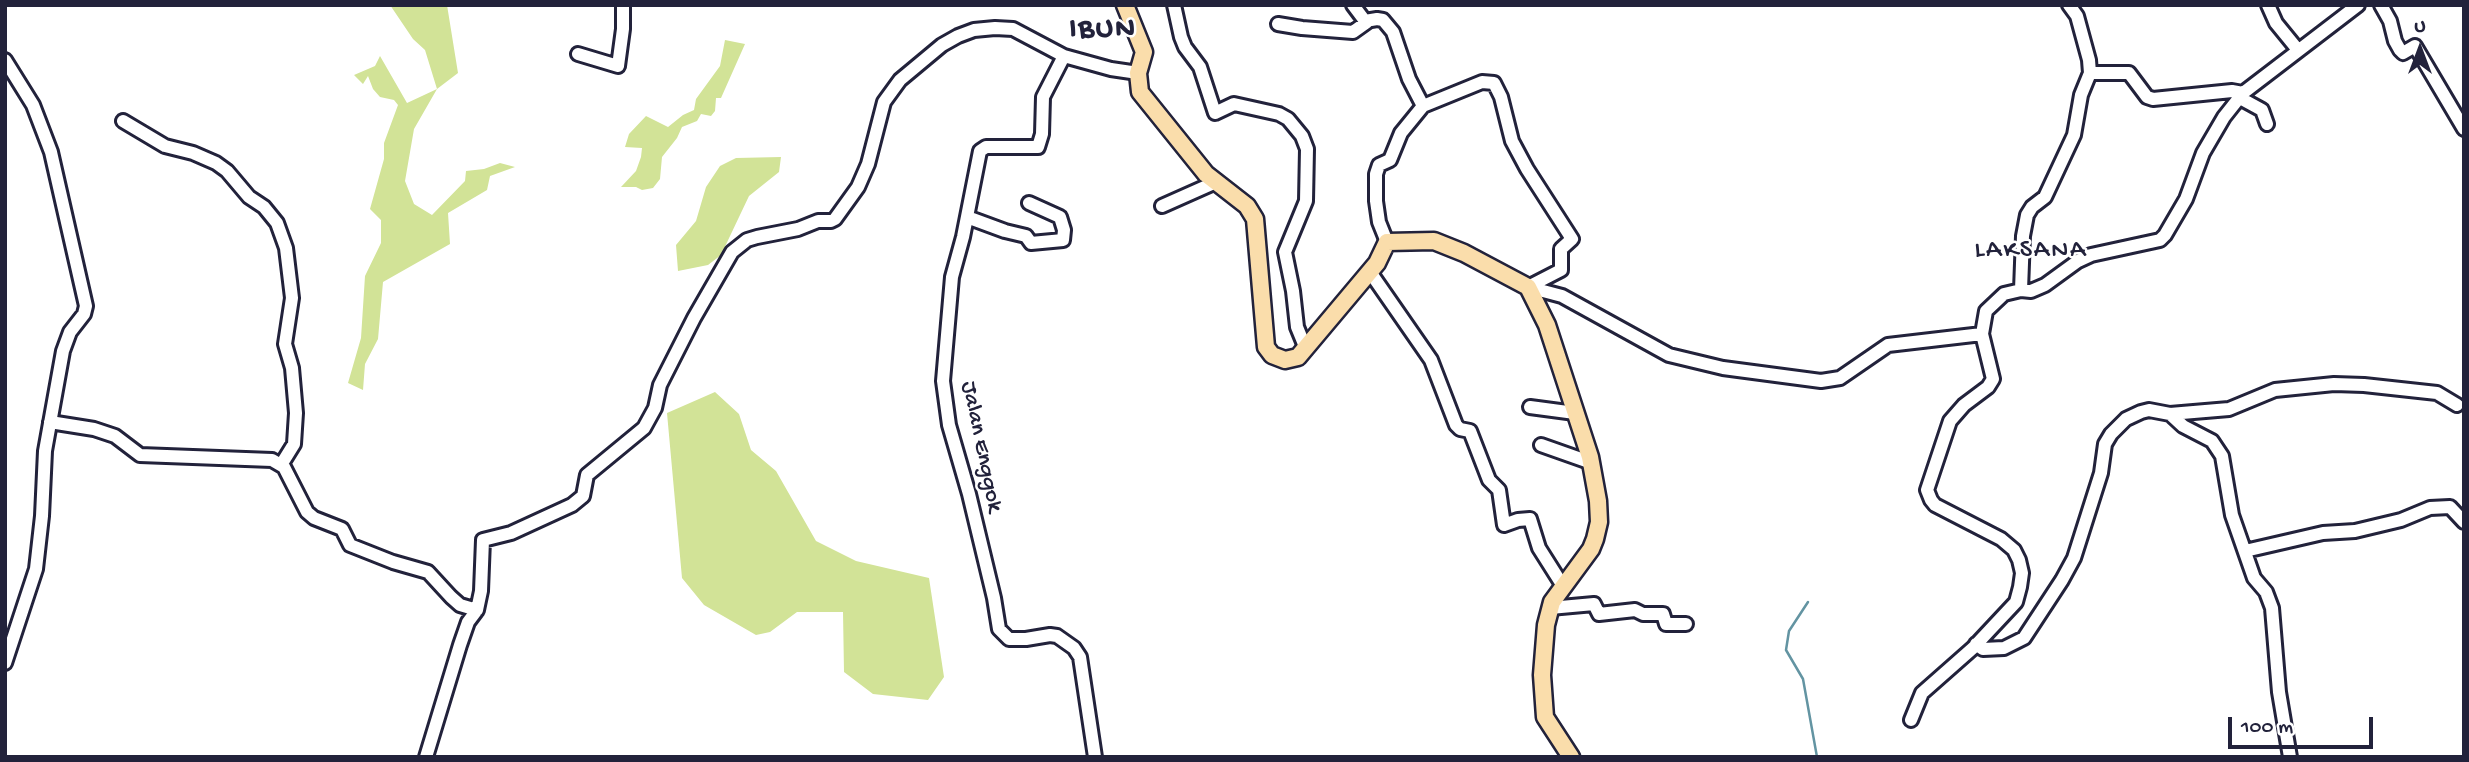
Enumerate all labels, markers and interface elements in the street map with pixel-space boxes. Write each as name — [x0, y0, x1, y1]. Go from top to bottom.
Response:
district label: IBUN — [1070, 13, 1136, 49]
north arrow — [2385, 14, 2455, 84]
text: U — [2415, 16, 2425, 39]
district label: LAKSANA — [1975, 236, 2087, 268]
street label: Jalan Enggok — [953, 379, 1007, 515]
scale bar — [2231, 702, 2376, 746]
text: 100 m — [2241, 716, 2293, 741]

